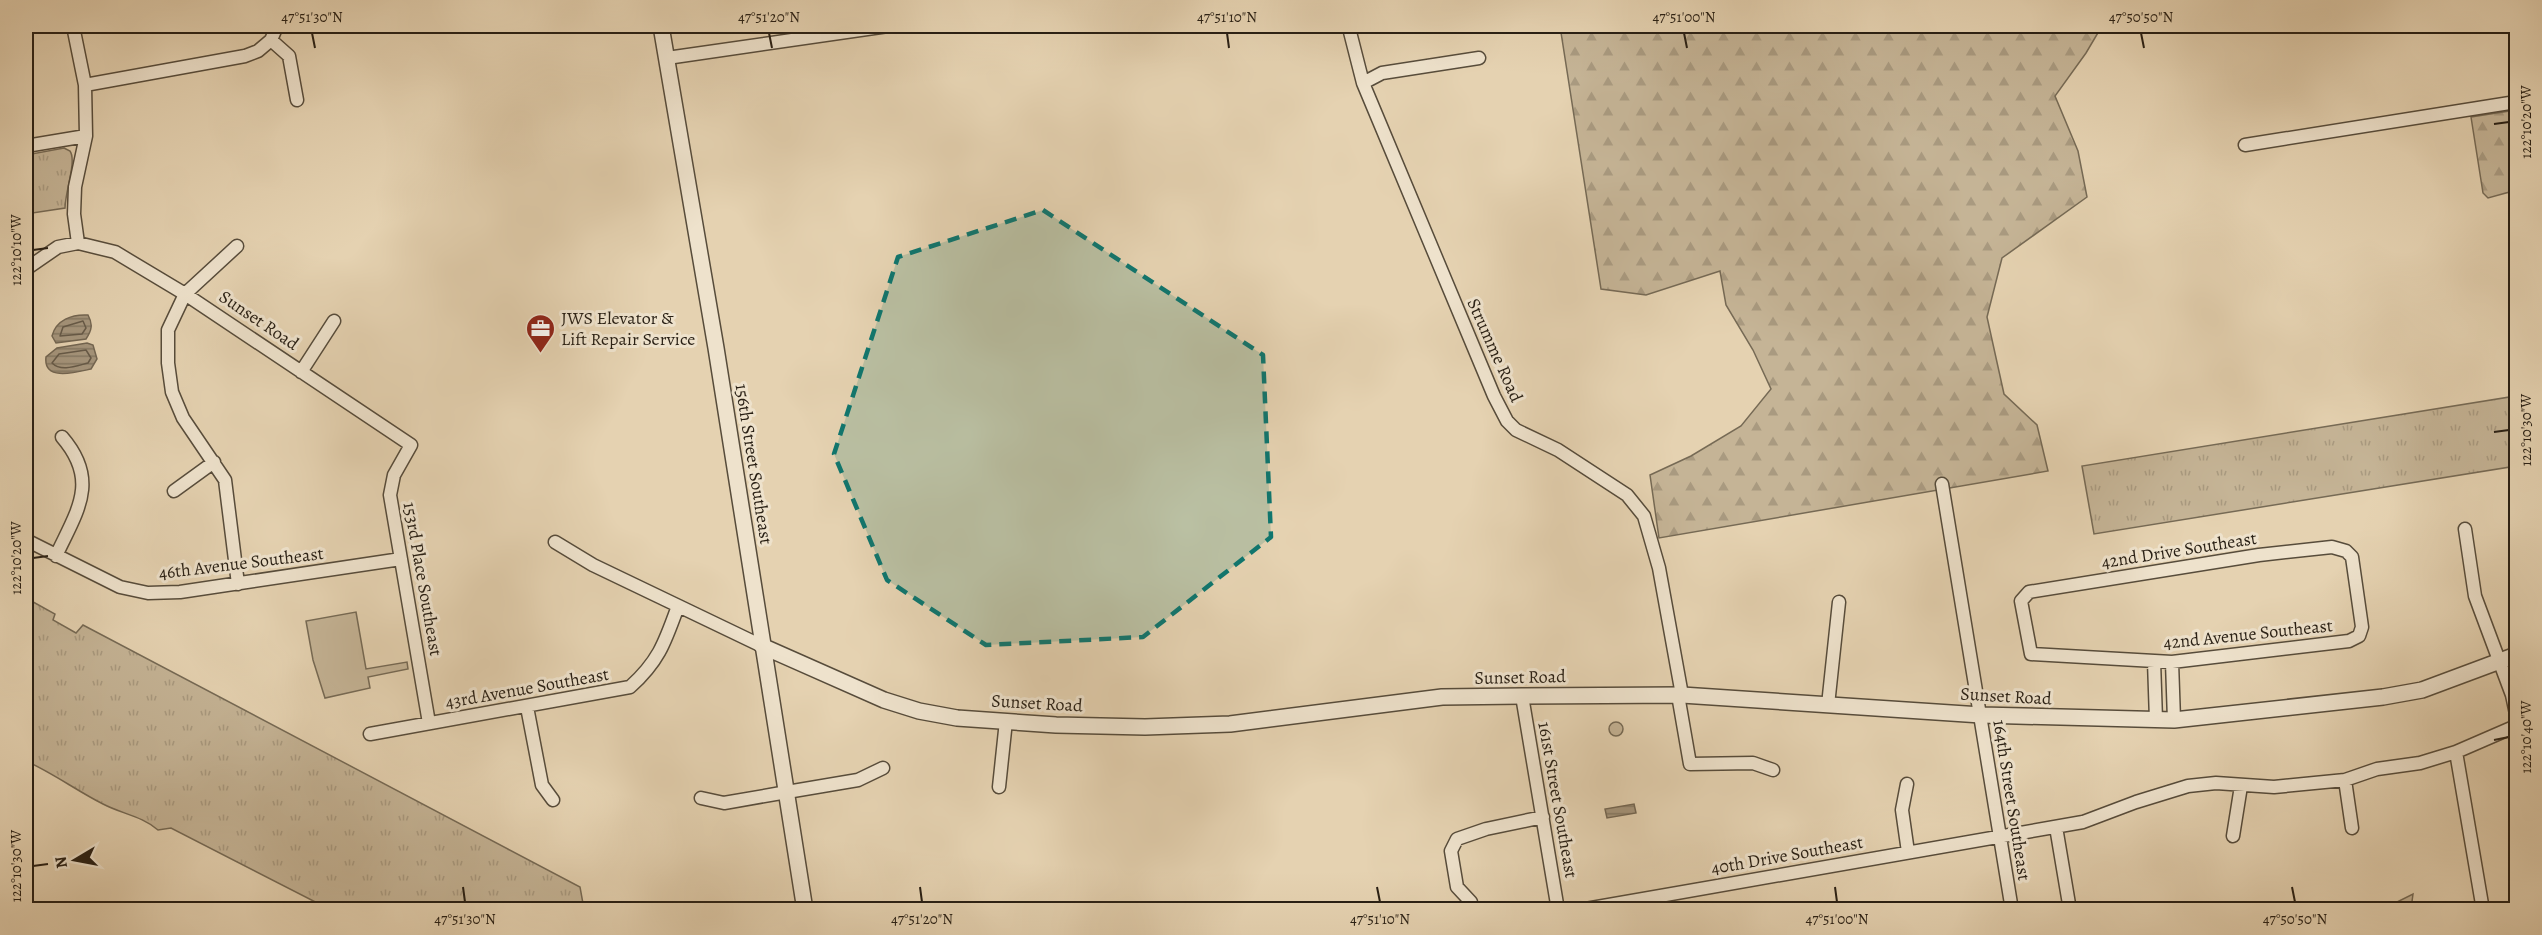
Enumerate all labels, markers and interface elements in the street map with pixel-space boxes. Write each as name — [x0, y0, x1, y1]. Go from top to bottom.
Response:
text: 47°51'30"N — [281, 7, 343, 27]
text: 47°51'20"N — [738, 7, 800, 27]
text: 47°51'10"N — [1197, 7, 1257, 27]
text: 47°51'00"N — [1652, 7, 1716, 27]
text: 47°50'50"N — [2109, 7, 2173, 27]
text: 122°10'20"W — [2516, 85, 2536, 159]
text: 122°10'10"W — [6, 214, 26, 286]
street label: Sunset Road — [214, 284, 304, 356]
street label: Strumme Road — [1461, 294, 1529, 406]
place label: JWS Elevator & Lift Repair Service — [561, 306, 695, 351]
office icon: JWS Elevator & Lift Repair Service — [524, 312, 556, 354]
street label: 156th Street Southeast — [729, 382, 779, 546]
text: 122°10'30"W — [2516, 394, 2536, 466]
street label: 153rd Place Southeast — [398, 500, 448, 658]
text: 122°10'20"W — [6, 521, 26, 595]
street label: 42nd Drive Southeast — [2100, 526, 2258, 574]
street label: 46th Avenue Southeast — [157, 541, 325, 585]
street label: 42nd Avenue Southeast — [2162, 613, 2334, 655]
street label: 43rd Avenue Southeast — [443, 662, 611, 714]
street label: Sunset Road — [1474, 664, 1566, 690]
street label: Sunset Road — [1960, 682, 2053, 710]
street label: Sunset Road — [991, 689, 1084, 717]
text: 122°10'40"W — [2516, 701, 2536, 773]
street label: 164th Street Southeast — [1987, 718, 2037, 882]
street label: 161st Street Southeast — [1532, 720, 1584, 880]
text: 122°10'30"W — [6, 830, 26, 902]
north arrow — [45, 830, 105, 890]
street label: 40th Drive Southeast — [1709, 830, 1865, 880]
text: N — [49, 854, 73, 870]
text: 47°51'30"N — [434, 909, 496, 929]
text: 47°51'20"N — [891, 909, 953, 929]
text: 47°51'10"N — [1350, 909, 1410, 929]
text: 47°51'00"N — [1805, 909, 1869, 929]
text: 47°50'50"N — [2263, 909, 2327, 929]

